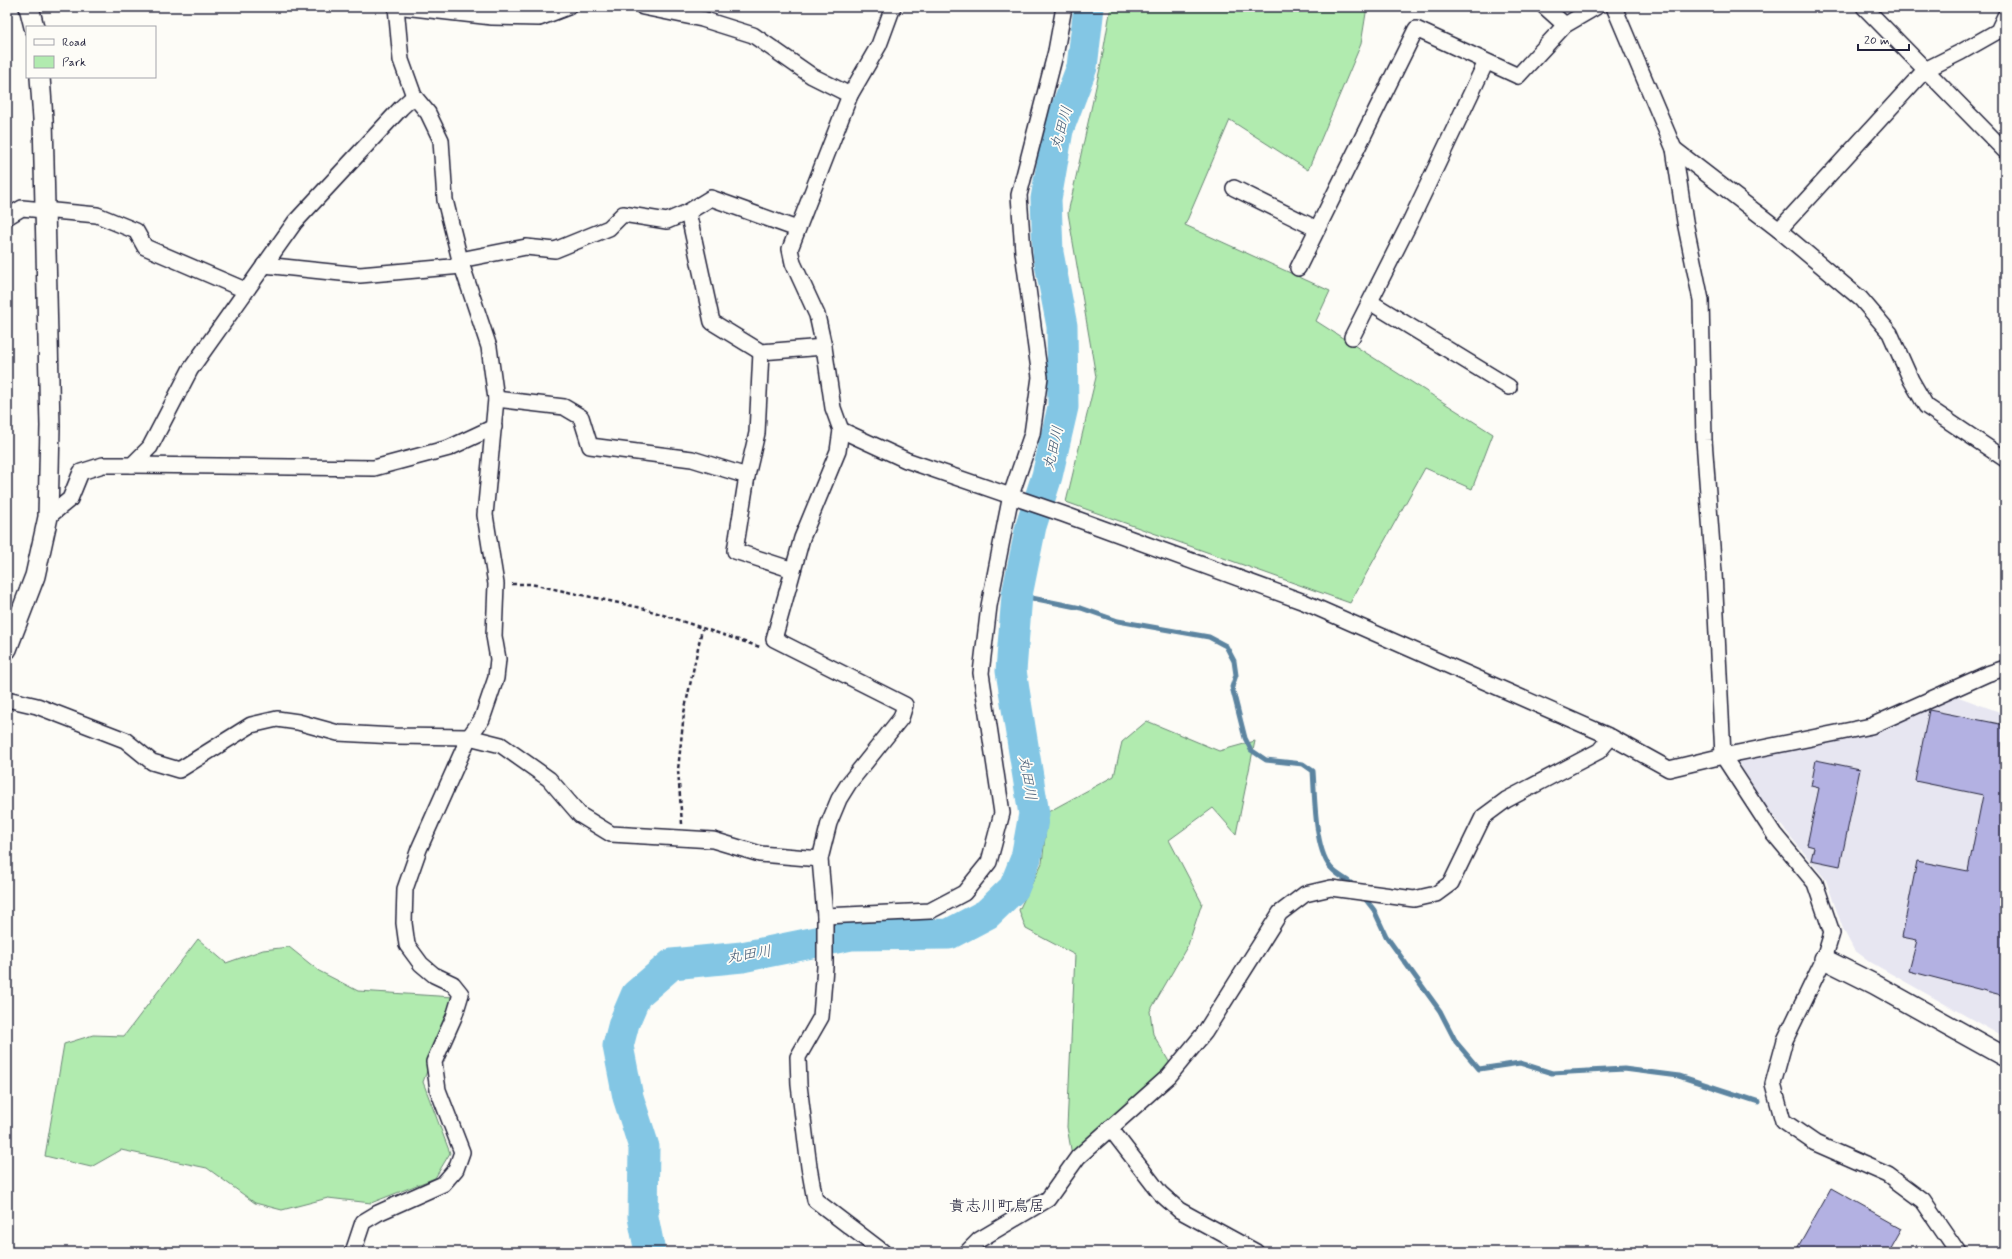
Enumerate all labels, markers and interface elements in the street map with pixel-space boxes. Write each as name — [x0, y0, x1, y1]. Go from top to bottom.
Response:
legend — [26, 26, 156, 78]
scale bar — [1858, 26, 1909, 52]
text: 20 m — [1864, 33, 1890, 49]
text: Road — [62, 35, 86, 51]
text: Park — [62, 55, 86, 71]
water label: 丸田川 — [1046, 104, 1078, 153]
water label: 丸田川 — [1039, 424, 1069, 472]
water label: 丸田川 — [1014, 754, 1040, 802]
water label: 丸田川 — [725, 942, 773, 968]
district label: 貴志川町鳥居 — [949, 1196, 1045, 1217]

